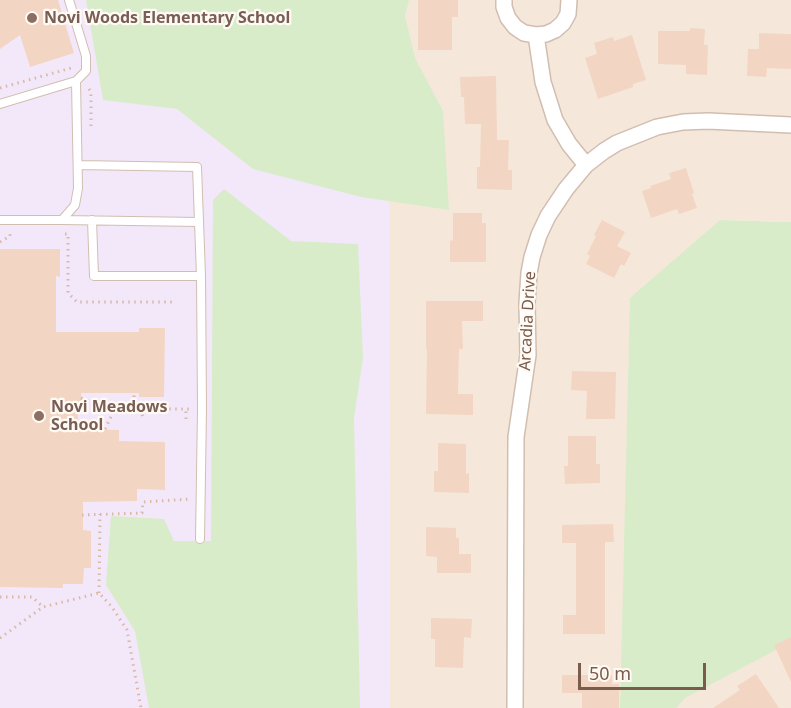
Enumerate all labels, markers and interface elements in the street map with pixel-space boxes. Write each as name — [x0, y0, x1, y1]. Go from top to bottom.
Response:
place label: Novi Woods Elementary School — [44, 8, 290, 28]
marker: Novi Woods Elementary School — [25, 11, 39, 25]
street label: Arcadia Drive — [516, 271, 540, 371]
place label: Novi Meadows School — [51, 397, 168, 435]
marker: Novi Meadows School — [32, 409, 46, 423]
scale bar — [581, 651, 708, 689]
text: 50 m — [589, 661, 631, 685]

